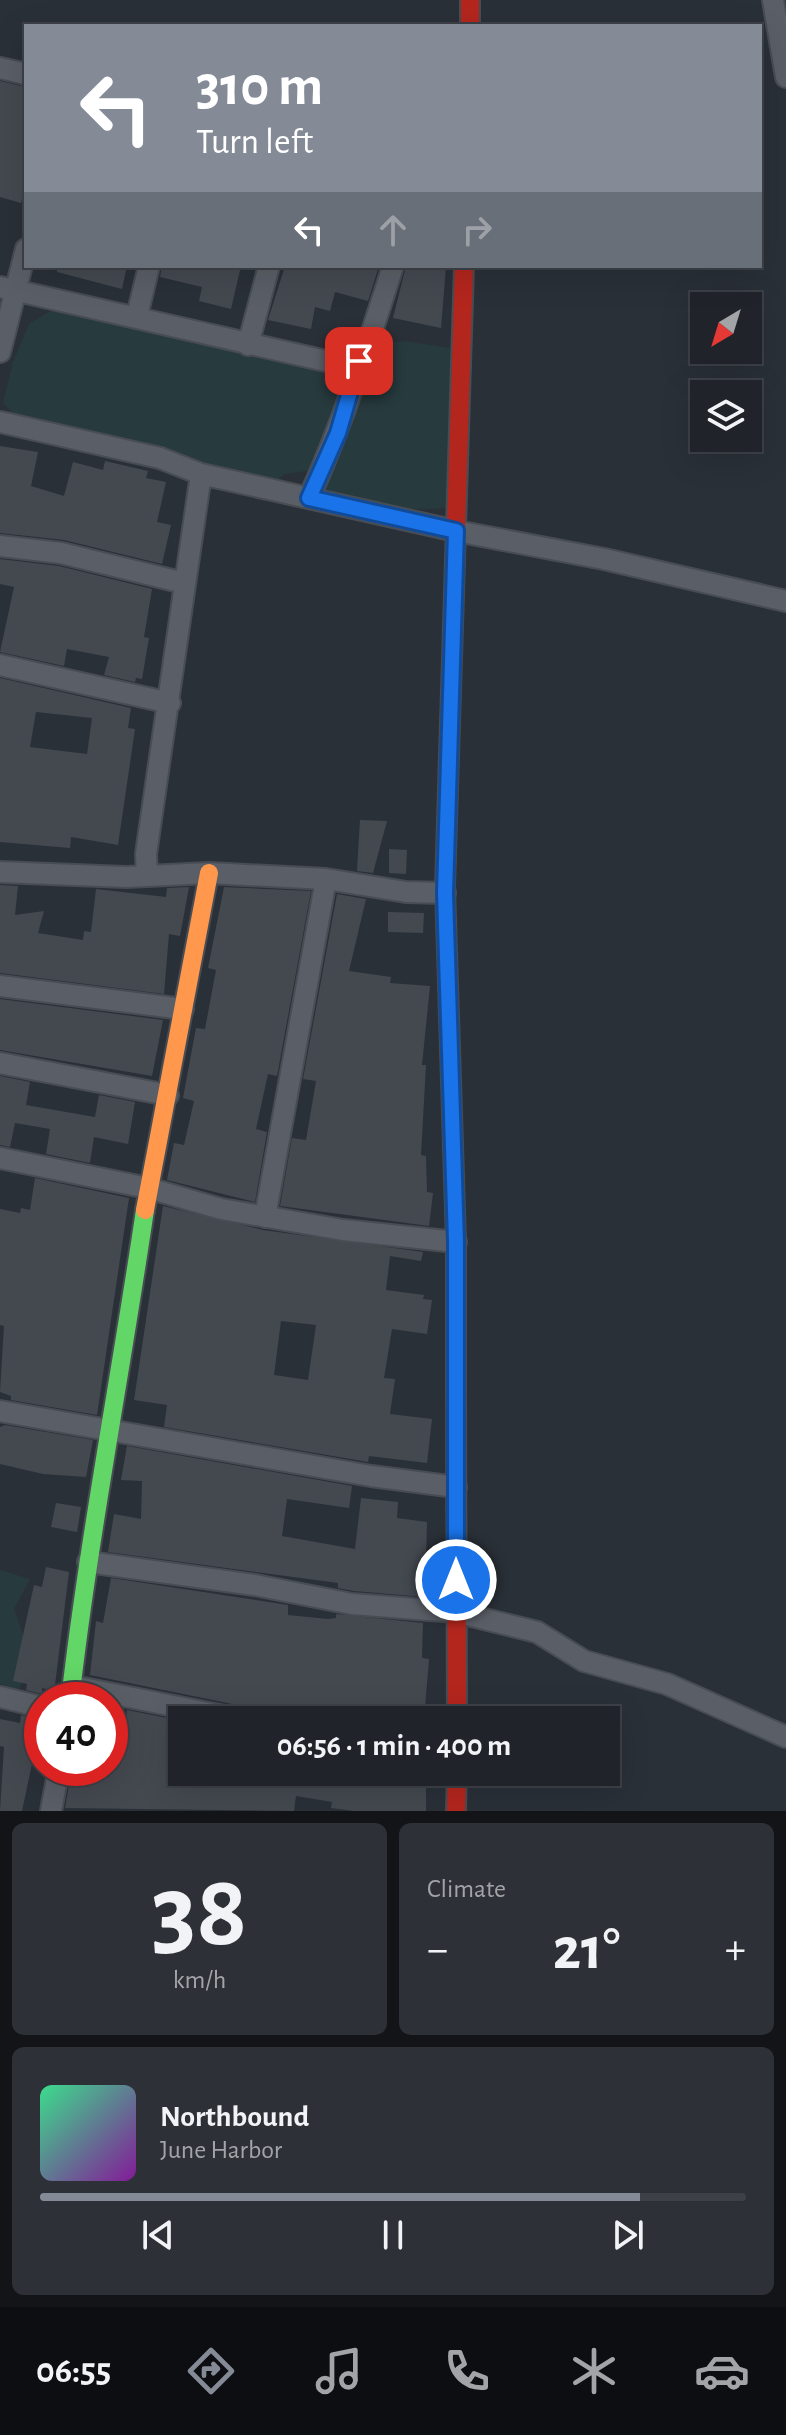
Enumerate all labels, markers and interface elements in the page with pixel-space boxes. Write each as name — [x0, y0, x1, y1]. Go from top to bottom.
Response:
icon: left — [64, 56, 168, 160]
text: 310 m — [196, 59, 323, 115]
text: Turn left — [196, 124, 313, 160]
icon: left — [287, 208, 331, 252]
icon: ahead — [371, 208, 415, 252]
icon: right — [455, 208, 499, 252]
north arrow — [690, 292, 762, 364]
map controls — [690, 292, 762, 452]
pin — [325, 327, 393, 395]
icon: arrive — [337, 339, 381, 383]
button: layers — [690, 380, 762, 452]
position arrow — [414, 1538, 498, 1622]
speed limit sign: 40 — [24, 1682, 128, 1786]
text: 06:56 · 1 min · 400 m — [277, 1731, 511, 1761]
text: 38 — [151, 1861, 248, 1965]
text: Climate — [427, 1876, 506, 1902]
text: 21° — [553, 1920, 620, 1980]
text: − — [427, 1928, 448, 1972]
text: + — [725, 1928, 746, 1972]
text: km/h — [173, 1967, 226, 1993]
text: Northbound — [160, 2102, 309, 2132]
text: June Harbor — [160, 2137, 282, 2163]
icon: previous — [136, 2213, 180, 2257]
icon: pause — [371, 2213, 415, 2257]
icon: next — [606, 2213, 650, 2257]
icon: directions — [183, 2343, 239, 2399]
icon: music — [311, 2343, 367, 2399]
icon: phone — [439, 2343, 495, 2399]
icon: climate — [566, 2343, 622, 2399]
icon: car — [694, 2343, 750, 2399]
text: 06:55 — [36, 2353, 111, 2389]

